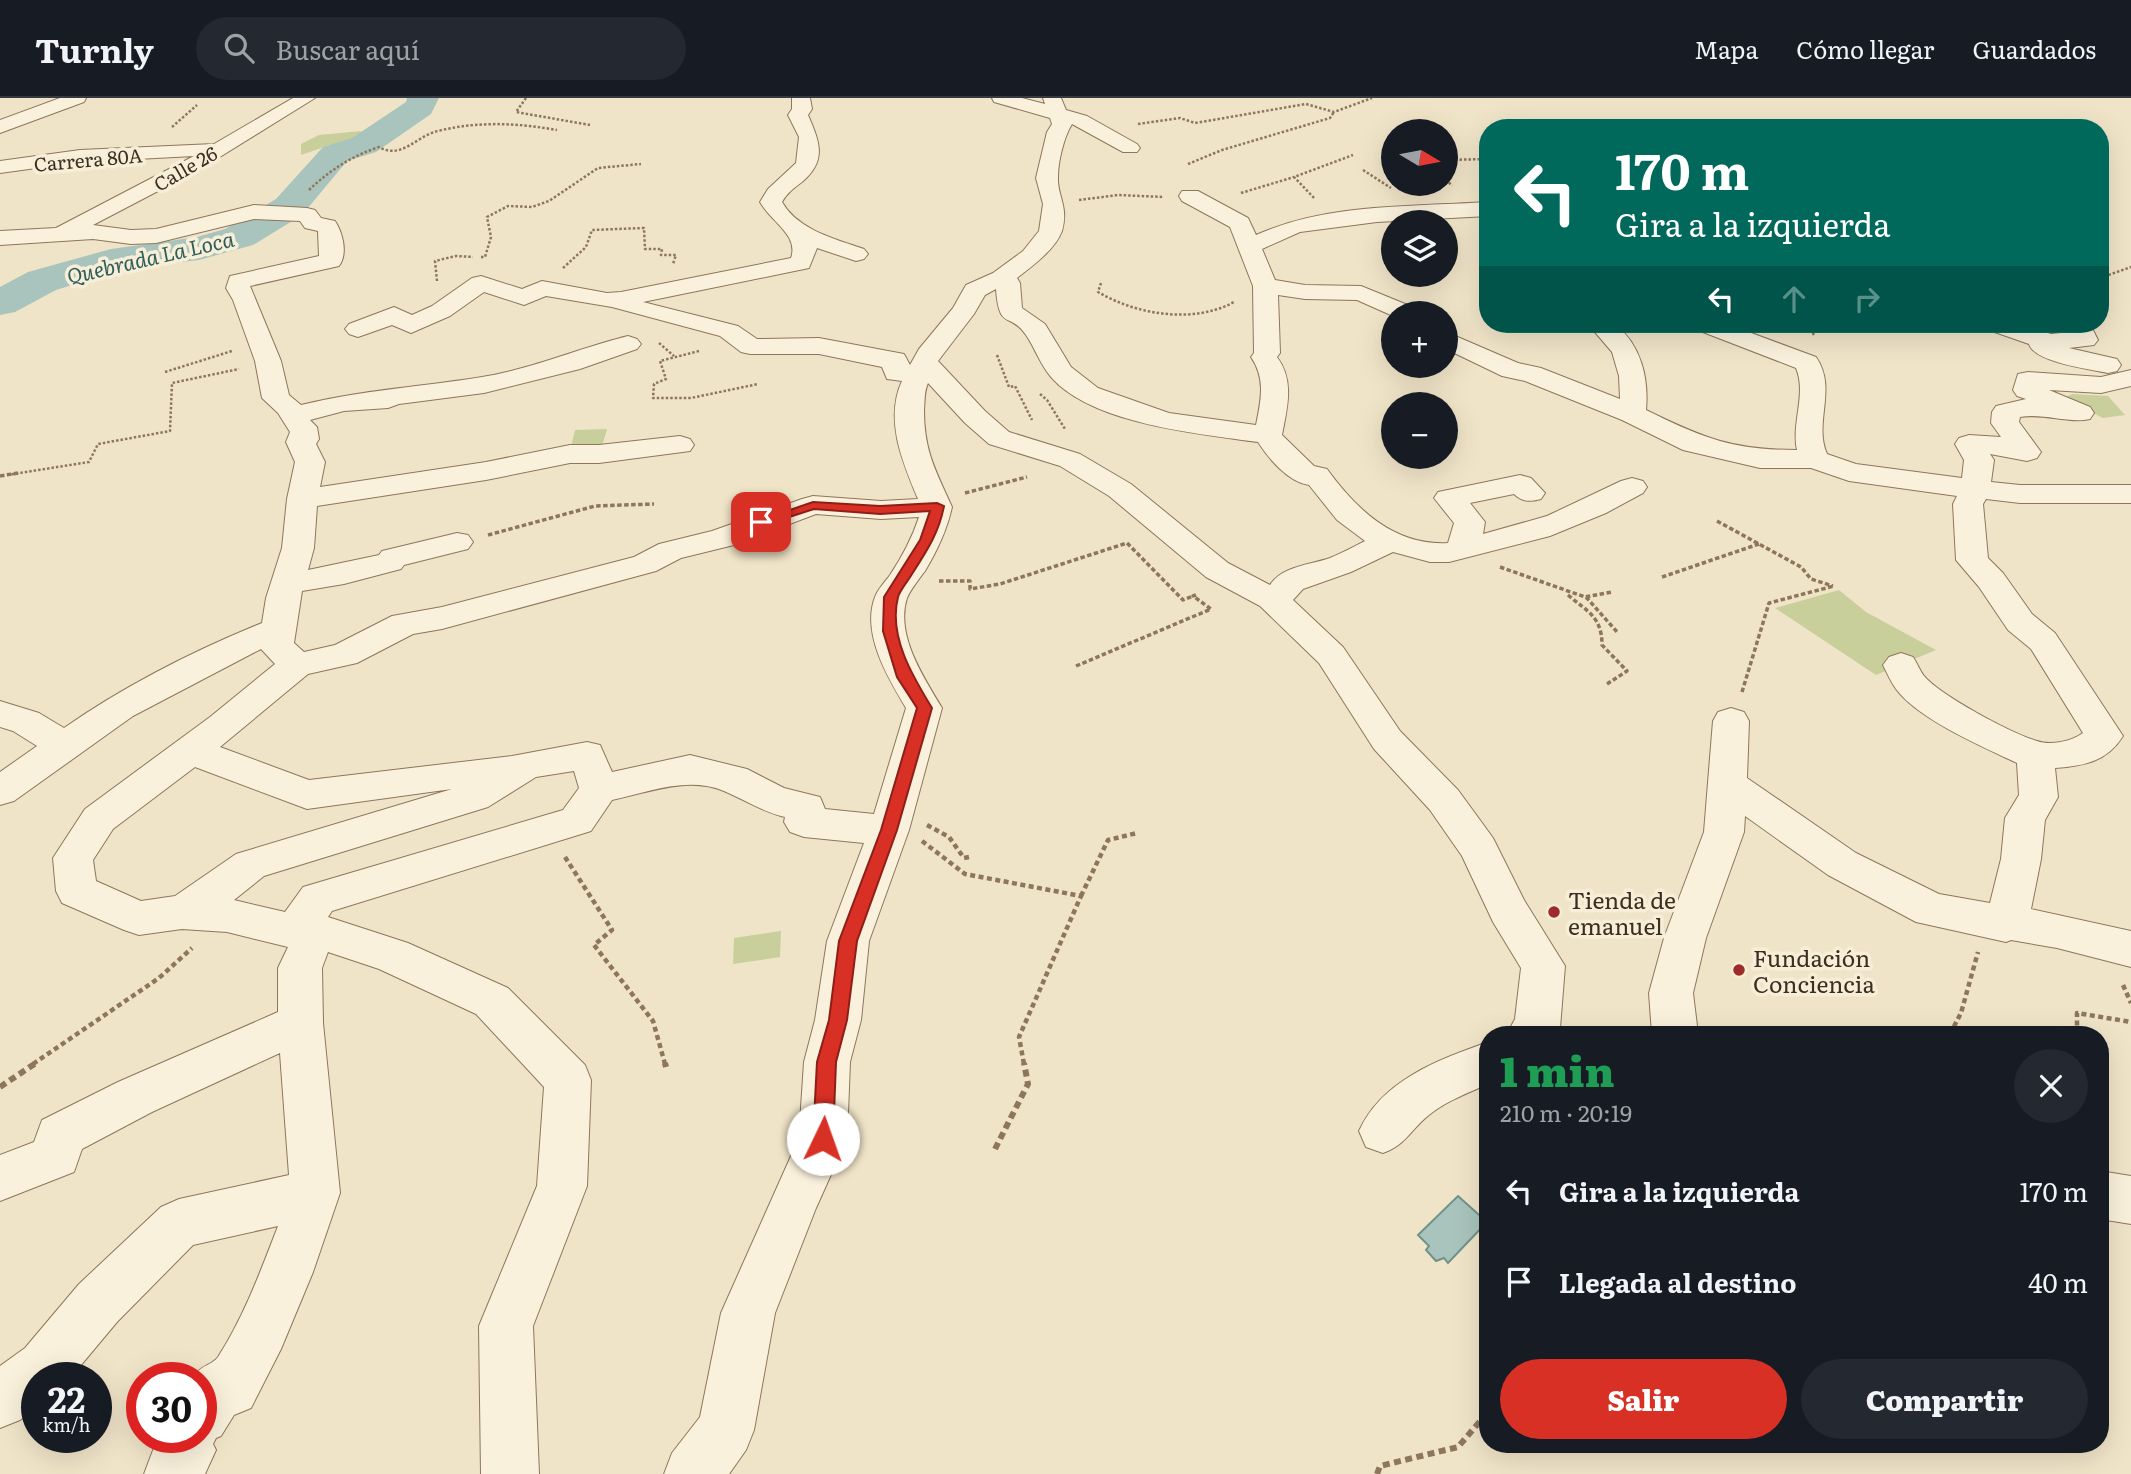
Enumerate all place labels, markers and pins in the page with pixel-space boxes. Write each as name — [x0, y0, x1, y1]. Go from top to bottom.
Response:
pin — [731, 492, 791, 552]
place label: Tienda de emanuel — [1568, 882, 1676, 942]
marker: Tienda de emanuel — [1546, 904, 1562, 920]
place label: Fundación Conciencia — [1753, 940, 1875, 1000]
marker: Fundación Conciencia — [1731, 962, 1747, 978]

